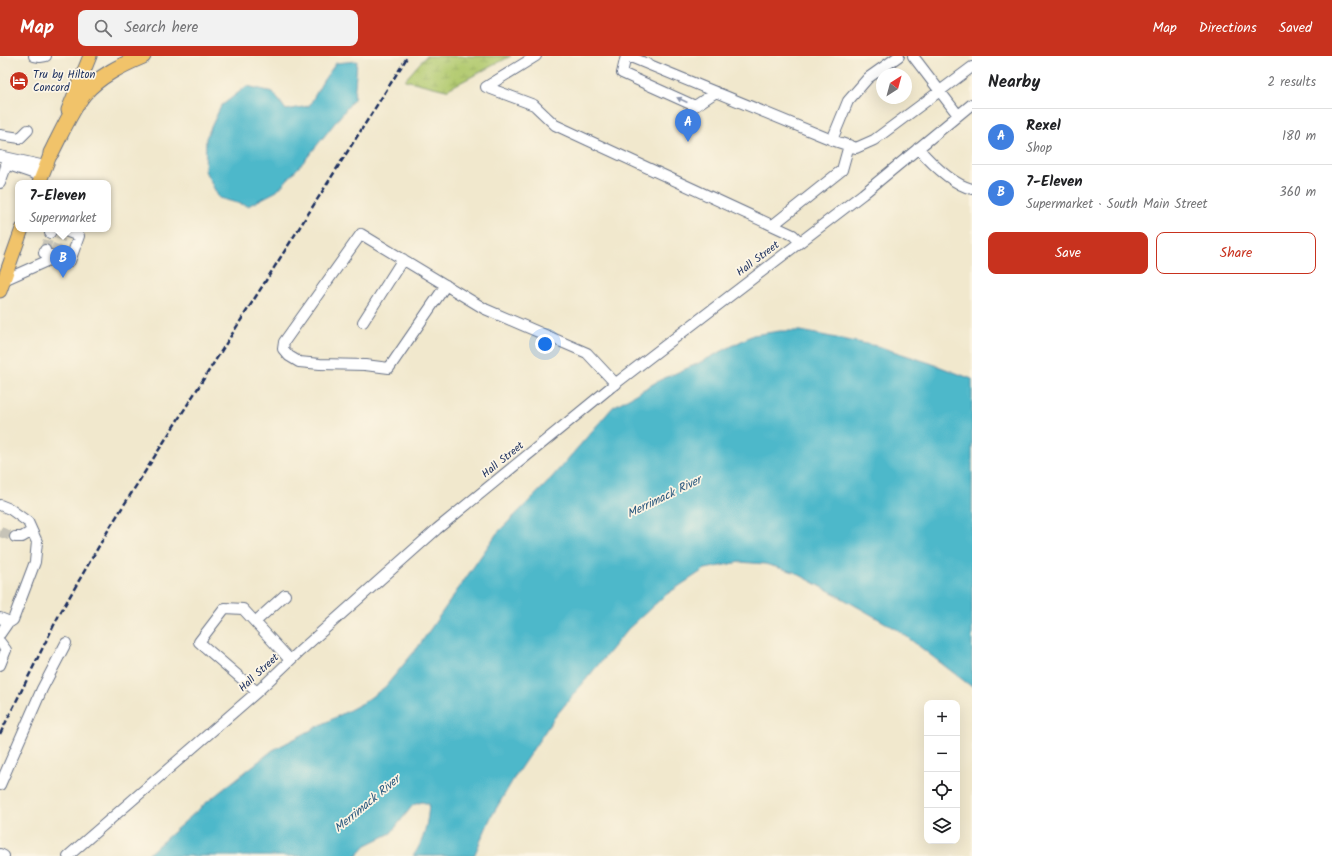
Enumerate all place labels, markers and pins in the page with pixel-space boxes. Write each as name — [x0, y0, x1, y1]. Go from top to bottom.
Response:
place label: Tru by Hilton Concord — [33, 66, 95, 97]
hotel icon: Tru by Hilton Concord — [8, 70, 30, 92]
pin: A — [675, 109, 701, 142]
pin: B — [50, 245, 76, 278]

